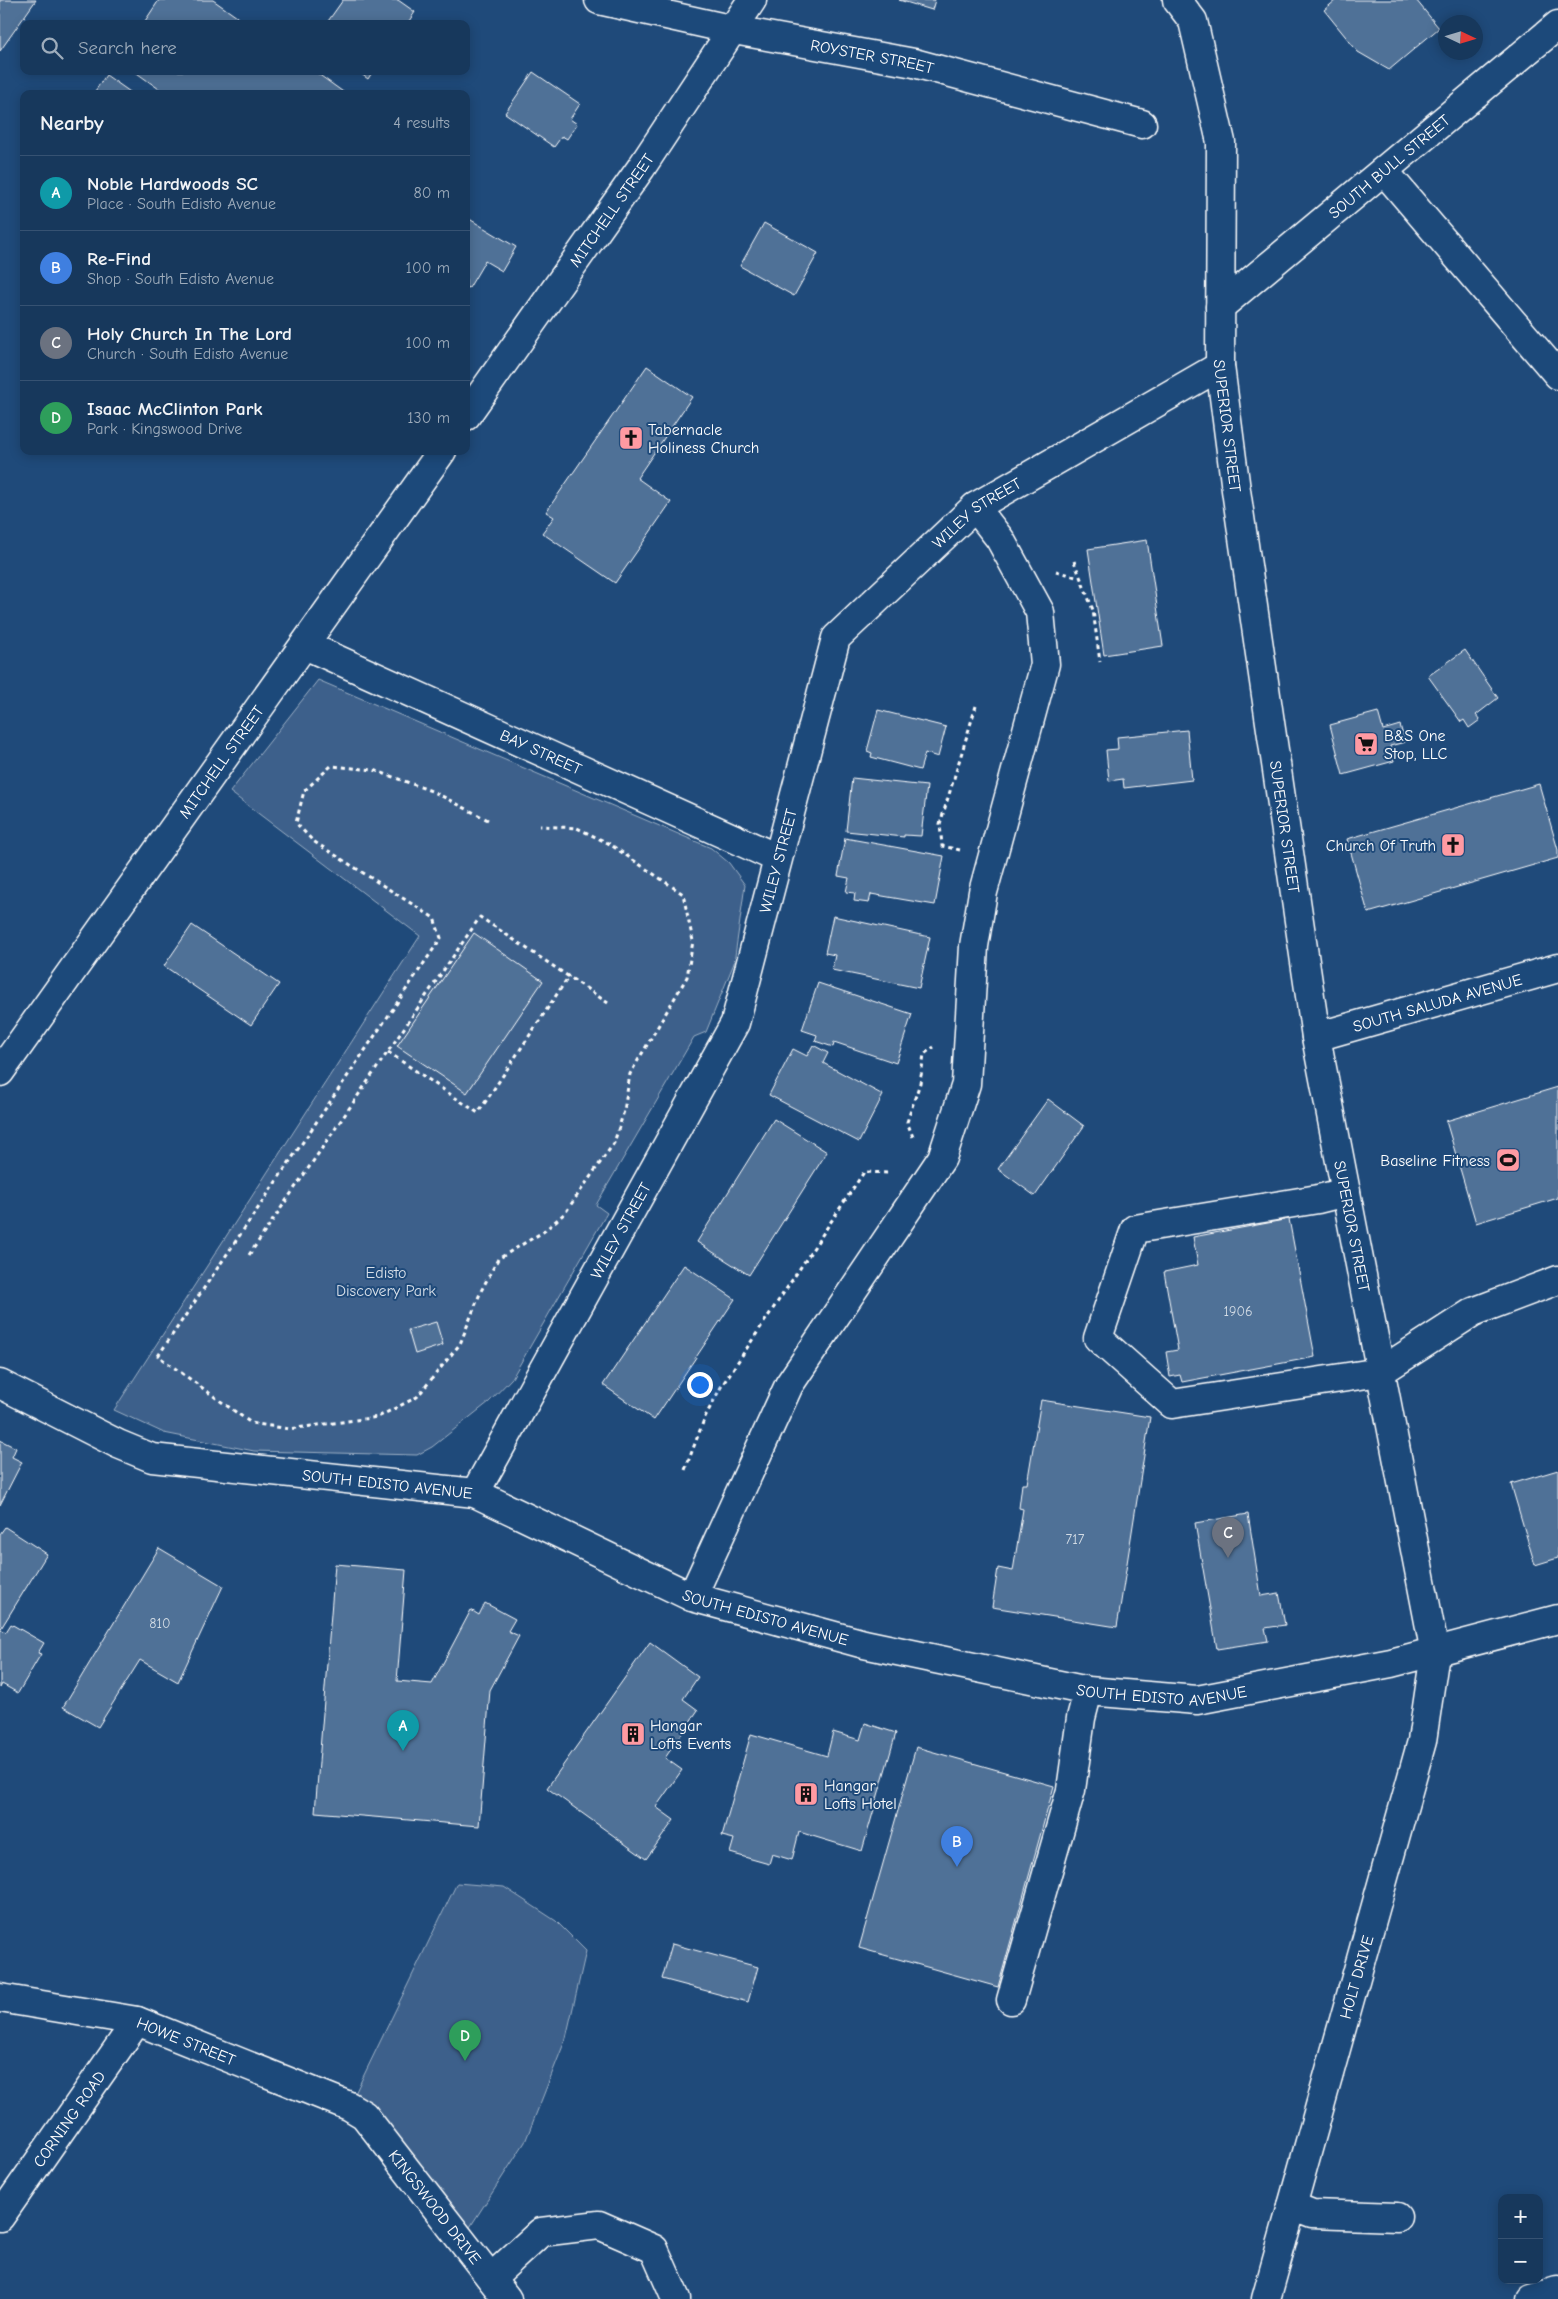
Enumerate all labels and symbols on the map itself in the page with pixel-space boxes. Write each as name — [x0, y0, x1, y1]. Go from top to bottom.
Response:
north arrow — [1438, 15, 1483, 60]
street label: ROYSTER STREET — [809, 36, 936, 78]
street label: SOUTH BULL STREET — [1325, 111, 1454, 223]
street label: MITCHELL STREET — [566, 150, 658, 271]
street label: SUPERIOR STREET — [1210, 360, 1244, 494]
place label: Tabernacle Holiness Church — [648, 421, 759, 457]
church icon: Tabernacle Holiness Church — [618, 425, 644, 451]
street label: WILEY STREET — [929, 474, 1025, 552]
street label: MITCHELL STREET — [176, 702, 268, 822]
street label: BAY STREET — [497, 726, 585, 779]
place label: B&S One Stop, LLC — [1384, 727, 1447, 763]
supermarket icon: B&S One Stop, LLC — [1353, 731, 1379, 757]
street label: SUPERIOR STREET — [1266, 760, 1303, 895]
street label: WILEY STREET — [756, 806, 801, 915]
church icon: Church Of Truth — [1440, 832, 1466, 858]
place label: Church Of Truth — [1326, 837, 1436, 855]
street label: SOUTH SALUDA AVENUE — [1351, 971, 1524, 1036]
sports icon: Baseline Fitness — [1495, 1147, 1521, 1173]
place label: Baseline Fitness — [1380, 1152, 1490, 1170]
street label: SUPERIOR STREET — [1330, 1159, 1373, 1294]
street label: WILEY STREET — [587, 1179, 655, 1282]
park label: Edisto Discovery Park — [336, 1264, 436, 1300]
house number: 1906 — [1223, 1303, 1253, 1320]
your location — [687, 1372, 713, 1398]
street label: SOUTH EDISTO AVENUE — [301, 1466, 474, 1503]
pin: C — [1212, 1517, 1244, 1558]
house number: 717 — [1066, 1531, 1085, 1548]
street label: SOUTH EDISTO AVENUE — [679, 1586, 851, 1649]
house number: 810 — [149, 1615, 171, 1632]
street label: SOUTH EDISTO AVENUE — [1075, 1681, 1249, 1710]
pin: A — [387, 1710, 419, 1751]
place label: Hangar Lofts Events — [650, 1717, 732, 1753]
building icon: Hangar Lofts Events — [620, 1721, 646, 1747]
place label: Hangar Lofts Hotel — [824, 1777, 897, 1813]
building icon: Hangar Lofts Hotel — [793, 1781, 819, 1807]
pin: B — [941, 1826, 973, 1867]
street label: HOLT DRIVE — [1336, 1933, 1378, 2021]
street label: HOWE STREET — [134, 2014, 238, 2070]
pin: D — [449, 2020, 481, 2061]
street label: CORNING ROAD — [30, 2068, 109, 2171]
street label: KINGSWOOD DRIVE — [385, 2147, 485, 2268]

